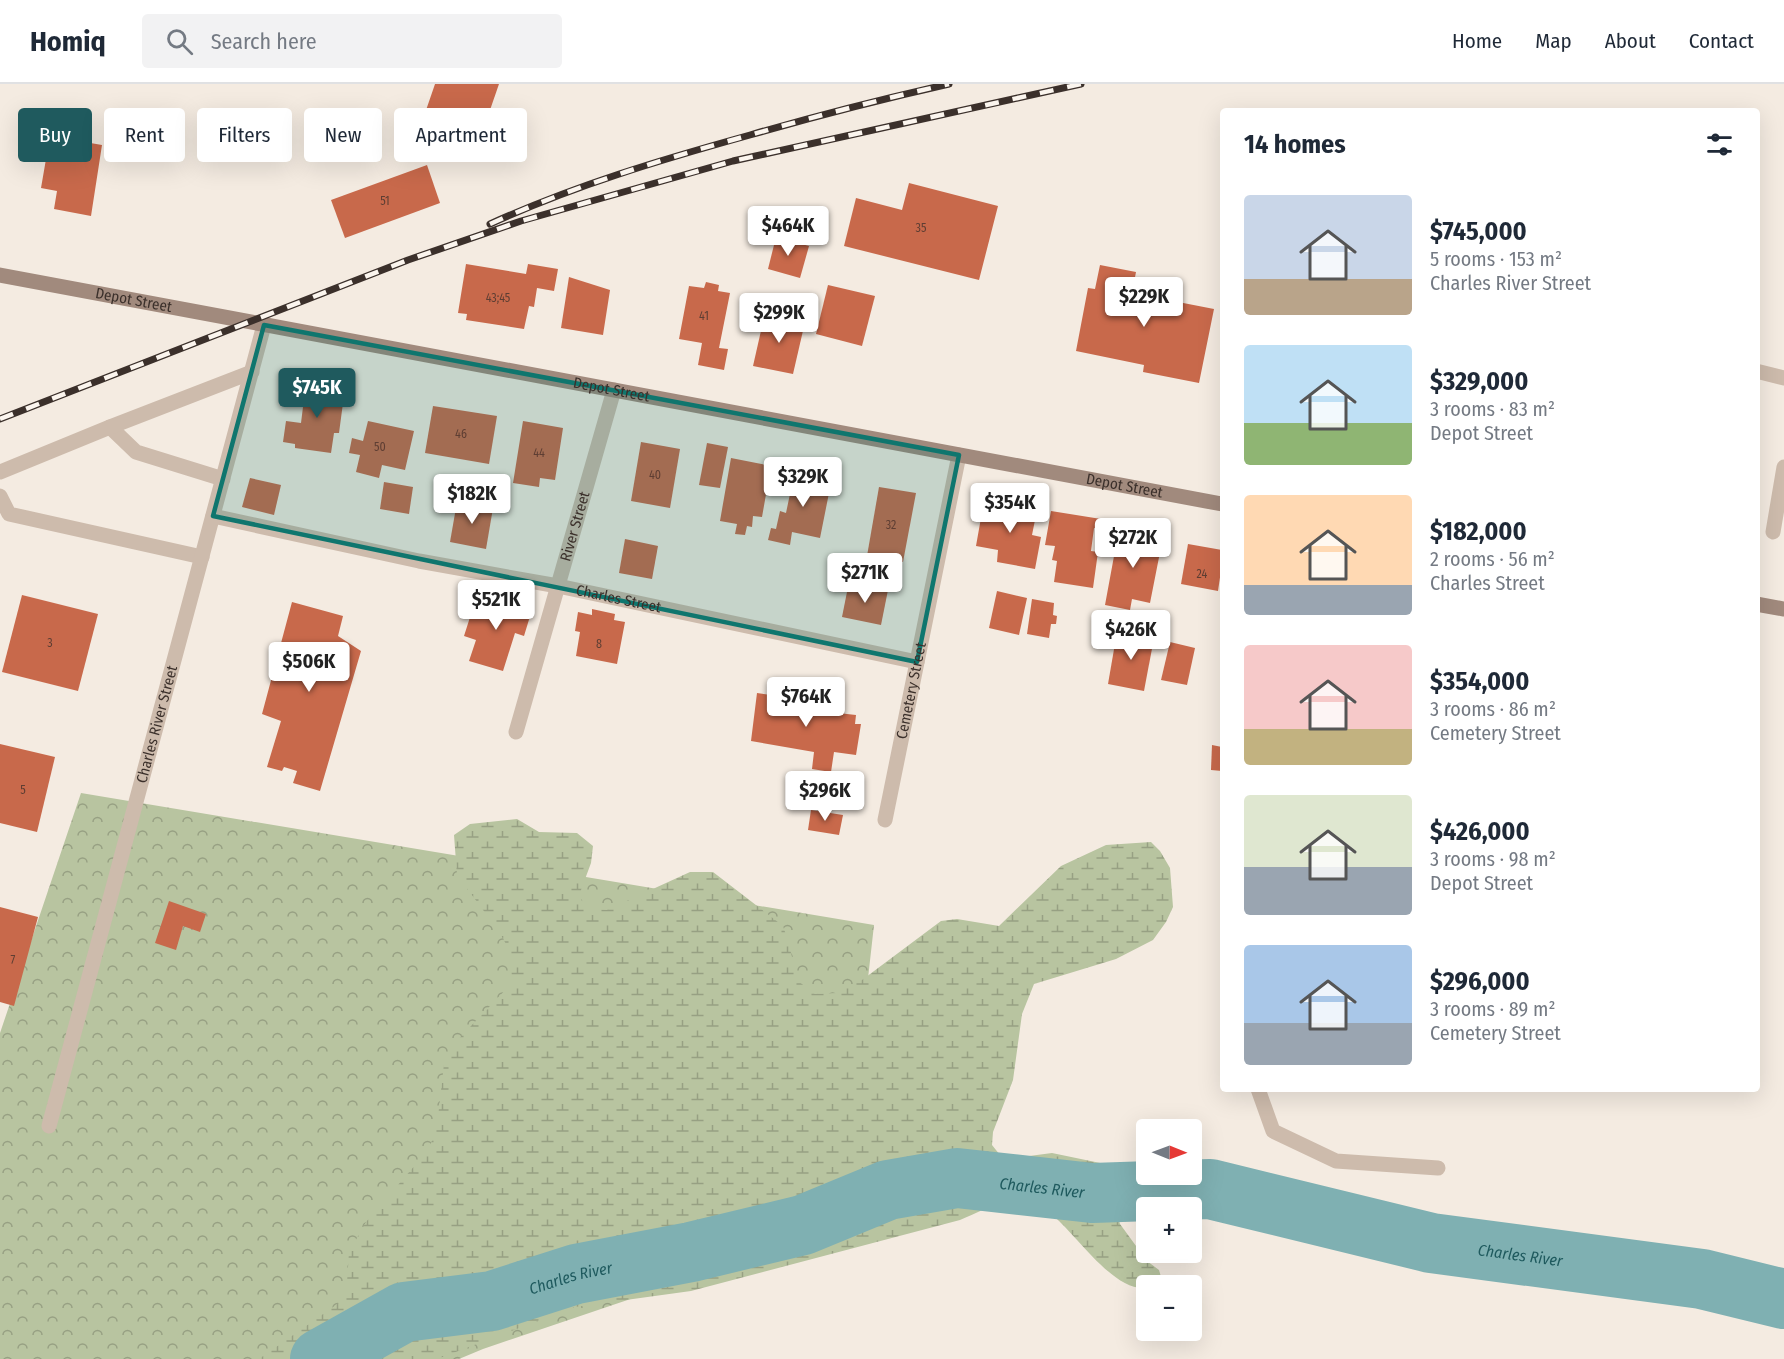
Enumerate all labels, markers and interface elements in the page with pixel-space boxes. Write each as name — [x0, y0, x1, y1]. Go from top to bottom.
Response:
search box — [142, 14, 562, 68]
text: Homiq — [30, 25, 106, 58]
icon: search — [163, 25, 196, 58]
text: Search here — [211, 28, 317, 55]
text: Home — [1452, 28, 1502, 54]
text: Map — [1535, 28, 1572, 54]
text: About — [1605, 28, 1656, 54]
text: Contact — [1689, 28, 1754, 54]
chip: Buy — [18, 108, 92, 162]
chip: Rent — [104, 108, 185, 162]
chip: Filters — [197, 108, 292, 162]
chip: New — [304, 108, 382, 162]
chip: Apartment — [394, 108, 527, 162]
icon: filters — [1703, 128, 1736, 161]
text: 14 homes — [1244, 129, 1346, 160]
house number: 51 — [380, 194, 390, 208]
pin: $464K — [746, 206, 830, 257]
text: $464K — [762, 213, 814, 237]
text: $745,000 — [1430, 216, 1527, 247]
icon: home — [1292, 219, 1364, 291]
house number: 35 — [916, 221, 927, 235]
text: 5 rooms · 153 m² — [1430, 247, 1562, 271]
text: Charles River Street — [1430, 271, 1591, 295]
pin: $229K — [1102, 277, 1186, 328]
street label: Depot Street — [94, 284, 173, 316]
text: $229K — [1119, 284, 1169, 308]
house number: 43;45 — [486, 291, 511, 305]
pin: $299K — [737, 293, 821, 344]
text: $299K — [753, 300, 805, 324]
house number: 41 — [699, 309, 709, 323]
text: $329,000 — [1430, 366, 1529, 397]
pin: $745K — [275, 368, 359, 419]
icon: home — [1292, 369, 1364, 441]
street label: Depot Street — [572, 374, 651, 406]
text: $745K — [292, 375, 342, 399]
text: 3 rooms · 83 m² — [1430, 397, 1555, 421]
text: Depot Street — [1430, 421, 1533, 445]
house number: 46 — [455, 427, 467, 441]
house number: 50 — [374, 440, 386, 454]
house number: 44 — [533, 446, 545, 460]
pin: $329K — [761, 457, 845, 508]
text: $329K — [778, 464, 828, 488]
house number: 40 — [649, 468, 661, 482]
street label: Depot Street — [1085, 470, 1164, 502]
pin: $182K — [430, 474, 514, 525]
text: $182K — [447, 481, 497, 505]
pin: $354K — [968, 483, 1052, 534]
street label: River Street — [556, 489, 594, 563]
text: $354K — [984, 490, 1036, 514]
text: $182,000 — [1430, 516, 1527, 547]
house number: 32 — [886, 518, 896, 532]
pin: $272K — [1091, 518, 1175, 569]
icon: home — [1292, 519, 1364, 591]
text: $272K — [1109, 525, 1157, 549]
text: 2 rooms · 56 m² — [1430, 547, 1555, 571]
pin: $271K — [823, 553, 907, 604]
text: $271K — [841, 560, 889, 584]
house number: 24 — [1197, 567, 1208, 581]
text: Charles Street — [1430, 571, 1545, 595]
pin: $521K — [454, 580, 538, 631]
street label: Charles Street — [575, 581, 663, 617]
text: $521K — [472, 587, 520, 611]
pin: $426K — [1089, 610, 1173, 661]
text: $426K — [1105, 617, 1157, 641]
house number: 3 — [47, 636, 53, 650]
house number: 8 — [596, 637, 602, 651]
street label: Cemetery Street — [893, 641, 930, 741]
pin: $506K — [267, 642, 351, 693]
text: $506K — [283, 649, 335, 673]
street label: Charles River Street — [132, 663, 181, 785]
text: $354,000 — [1430, 666, 1529, 697]
icon: home — [1292, 669, 1364, 741]
pin: $764K — [764, 677, 848, 728]
text: $764K — [781, 684, 831, 708]
text: 3 rooms · 86 m² — [1430, 697, 1556, 721]
text: Cemetery Street — [1430, 721, 1561, 745]
pin: $296K — [783, 771, 867, 822]
text: $296K — [799, 778, 851, 802]
house number: 5 — [20, 783, 26, 797]
text: $426,000 — [1430, 816, 1530, 847]
icon: home — [1292, 819, 1364, 891]
text: 3 rooms · 98 m² — [1430, 847, 1556, 871]
text: Depot Street — [1430, 871, 1533, 895]
house number: 7 — [11, 953, 16, 967]
text: $296,000 — [1430, 966, 1530, 997]
icon: home — [1292, 969, 1364, 1041]
text: 3 rooms · 89 m² — [1430, 997, 1555, 1021]
text: Cemetery Street — [1430, 1021, 1561, 1045]
north arrow — [1136, 1119, 1202, 1185]
map controls — [1136, 1119, 1202, 1341]
water label: Charles River — [999, 1174, 1086, 1202]
button: + — [1136, 1197, 1202, 1263]
water label: Charles River — [1477, 1240, 1564, 1270]
water label: Charles River — [527, 1258, 614, 1298]
button: − — [1136, 1275, 1202, 1341]

